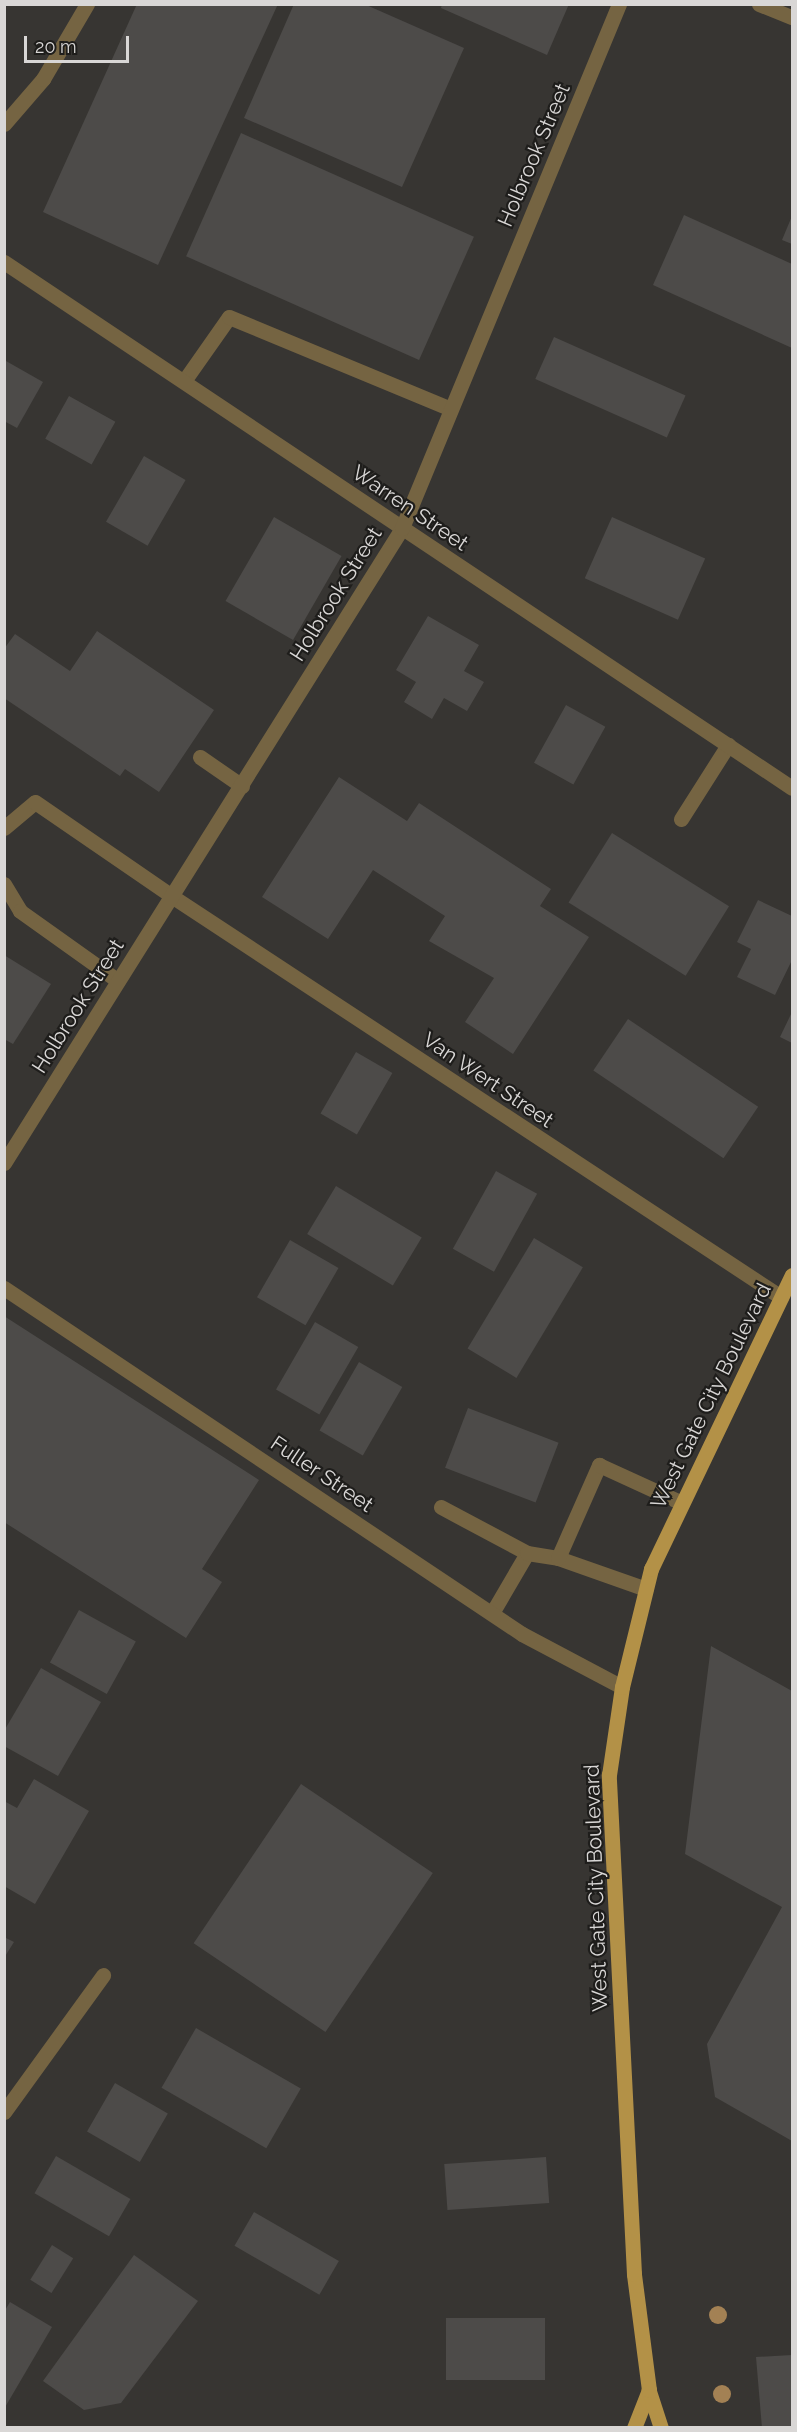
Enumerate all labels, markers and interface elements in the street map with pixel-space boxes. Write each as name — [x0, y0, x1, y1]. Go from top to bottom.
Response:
scale bar — [27, 24, 132, 62]
text: 20 m — [35, 36, 77, 57]
street label: Holbrook Street — [492, 80, 576, 230]
street label: Warren Street — [347, 460, 473, 556]
street label: Holbrook Street — [285, 522, 387, 666]
street label: Holbrook Street — [27, 934, 129, 1078]
street label: Van Wert Street — [418, 1027, 558, 1133]
street label: West Gate City Boulevard — [645, 1279, 777, 1513]
street label: Fuller Street — [266, 1430, 378, 1518]
street label: West Gate City Boulevard — [579, 1763, 613, 2013]

